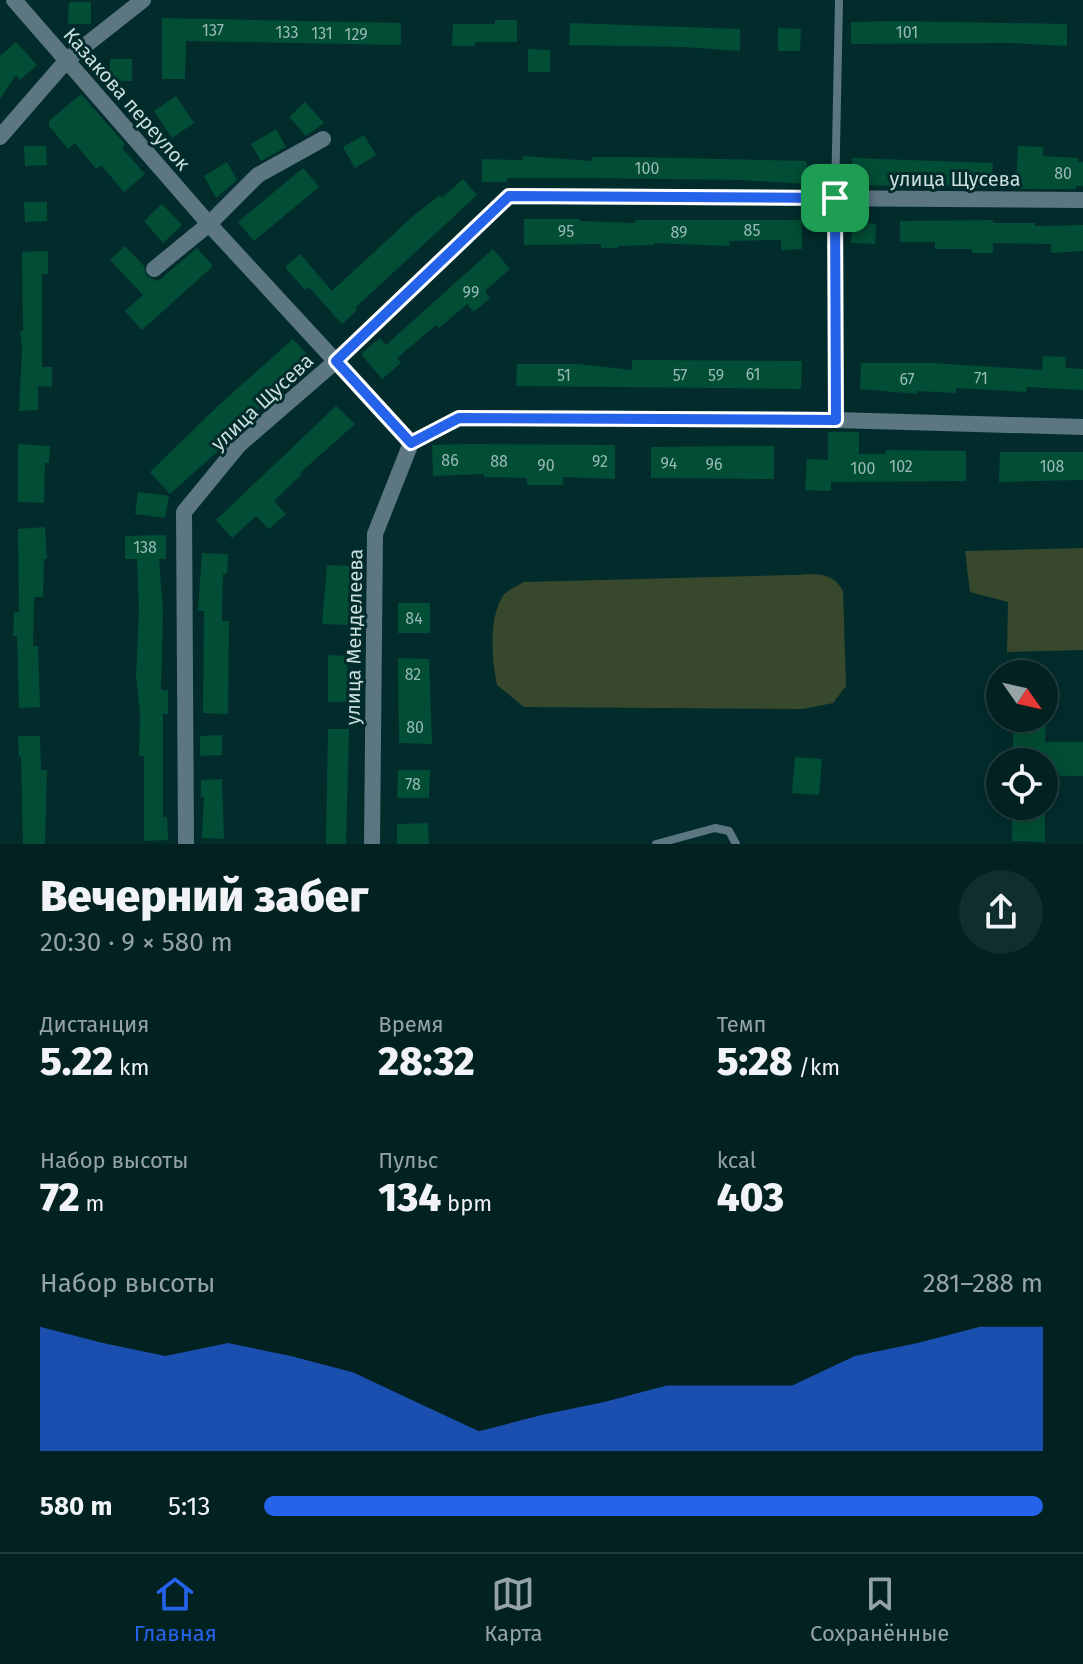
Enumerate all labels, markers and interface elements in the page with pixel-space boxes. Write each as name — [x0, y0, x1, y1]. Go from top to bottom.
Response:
house number: 137 — [202, 21, 224, 40]
street label: Казакова переулок — [59, 23, 196, 176]
house number: 133 — [276, 23, 298, 42]
house number: 101 — [896, 23, 918, 42]
house number: 131 — [311, 24, 333, 43]
house number: 129 — [344, 25, 368, 44]
house number: 100 — [635, 159, 659, 178]
pin — [801, 164, 869, 232]
house number: 80 — [1054, 164, 1072, 183]
street label: улица Щусева — [889, 167, 1021, 191]
icon: arrive — [813, 176, 857, 220]
house number: 85 — [744, 221, 760, 240]
house number: 95 — [558, 222, 574, 241]
house number: 89 — [671, 223, 687, 242]
house number: 99 — [463, 283, 479, 302]
street label: улица Щусева — [206, 349, 318, 455]
house number: 61 — [746, 365, 760, 384]
house number: 51 — [557, 366, 571, 385]
house number: 57 — [673, 366, 687, 385]
house number: 59 — [708, 366, 724, 385]
house number: 71 — [974, 369, 988, 388]
house number: 67 — [899, 370, 915, 389]
house number: 86 — [441, 451, 459, 470]
house number: 88 — [490, 452, 508, 471]
house number: 92 — [592, 452, 608, 471]
house number: 94 — [661, 454, 678, 473]
house number: 96 — [706, 455, 722, 474]
house number: 90 — [537, 456, 555, 475]
house number: 102 — [889, 457, 913, 476]
house number: 108 — [1040, 457, 1065, 476]
house number: 100 — [851, 459, 875, 478]
house number: 138 — [133, 538, 157, 557]
street label: улица Менделеева — [340, 549, 368, 725]
house number: 84 — [405, 609, 423, 628]
north arrow — [986, 660, 1058, 732]
map controls — [986, 660, 1058, 820]
house number: 82 — [405, 665, 421, 684]
house number: 80 — [406, 718, 424, 737]
button: locate — [986, 748, 1058, 820]
house number: 78 — [405, 775, 421, 794]
text: Вечерний забег — [40, 870, 368, 923]
button: share — [959, 870, 1043, 954]
text: 20:30 · 9 × 580 m — [40, 927, 233, 958]
text: Дистанция — [40, 1011, 149, 1038]
text: Время — [378, 1011, 444, 1038]
text: Темп — [717, 1011, 767, 1038]
text: 5.22 — [40, 1038, 113, 1086]
text: 28:32 — [378, 1038, 475, 1086]
text: 5:28 — [717, 1038, 793, 1086]
text: km — [113, 1054, 149, 1081]
text: /km — [793, 1054, 840, 1081]
text: Набор высоты — [40, 1147, 188, 1174]
text: Пульс — [378, 1147, 438, 1174]
text: kcal — [717, 1147, 756, 1174]
text: 72 — [40, 1174, 80, 1222]
text: 134 — [378, 1174, 441, 1222]
text: 403 — [717, 1174, 784, 1222]
text: m — [80, 1190, 104, 1217]
text: bpm — [441, 1190, 492, 1217]
text: Набор высоты — [40, 1268, 215, 1299]
text: 281–288 m — [923, 1268, 1043, 1299]
text: 580 m — [40, 1491, 112, 1522]
text: 5:13 — [168, 1491, 210, 1522]
tab: Главная — [134, 1572, 217, 1647]
tab: Карта — [484, 1572, 543, 1647]
tab: Сохранённые — [810, 1572, 949, 1647]

